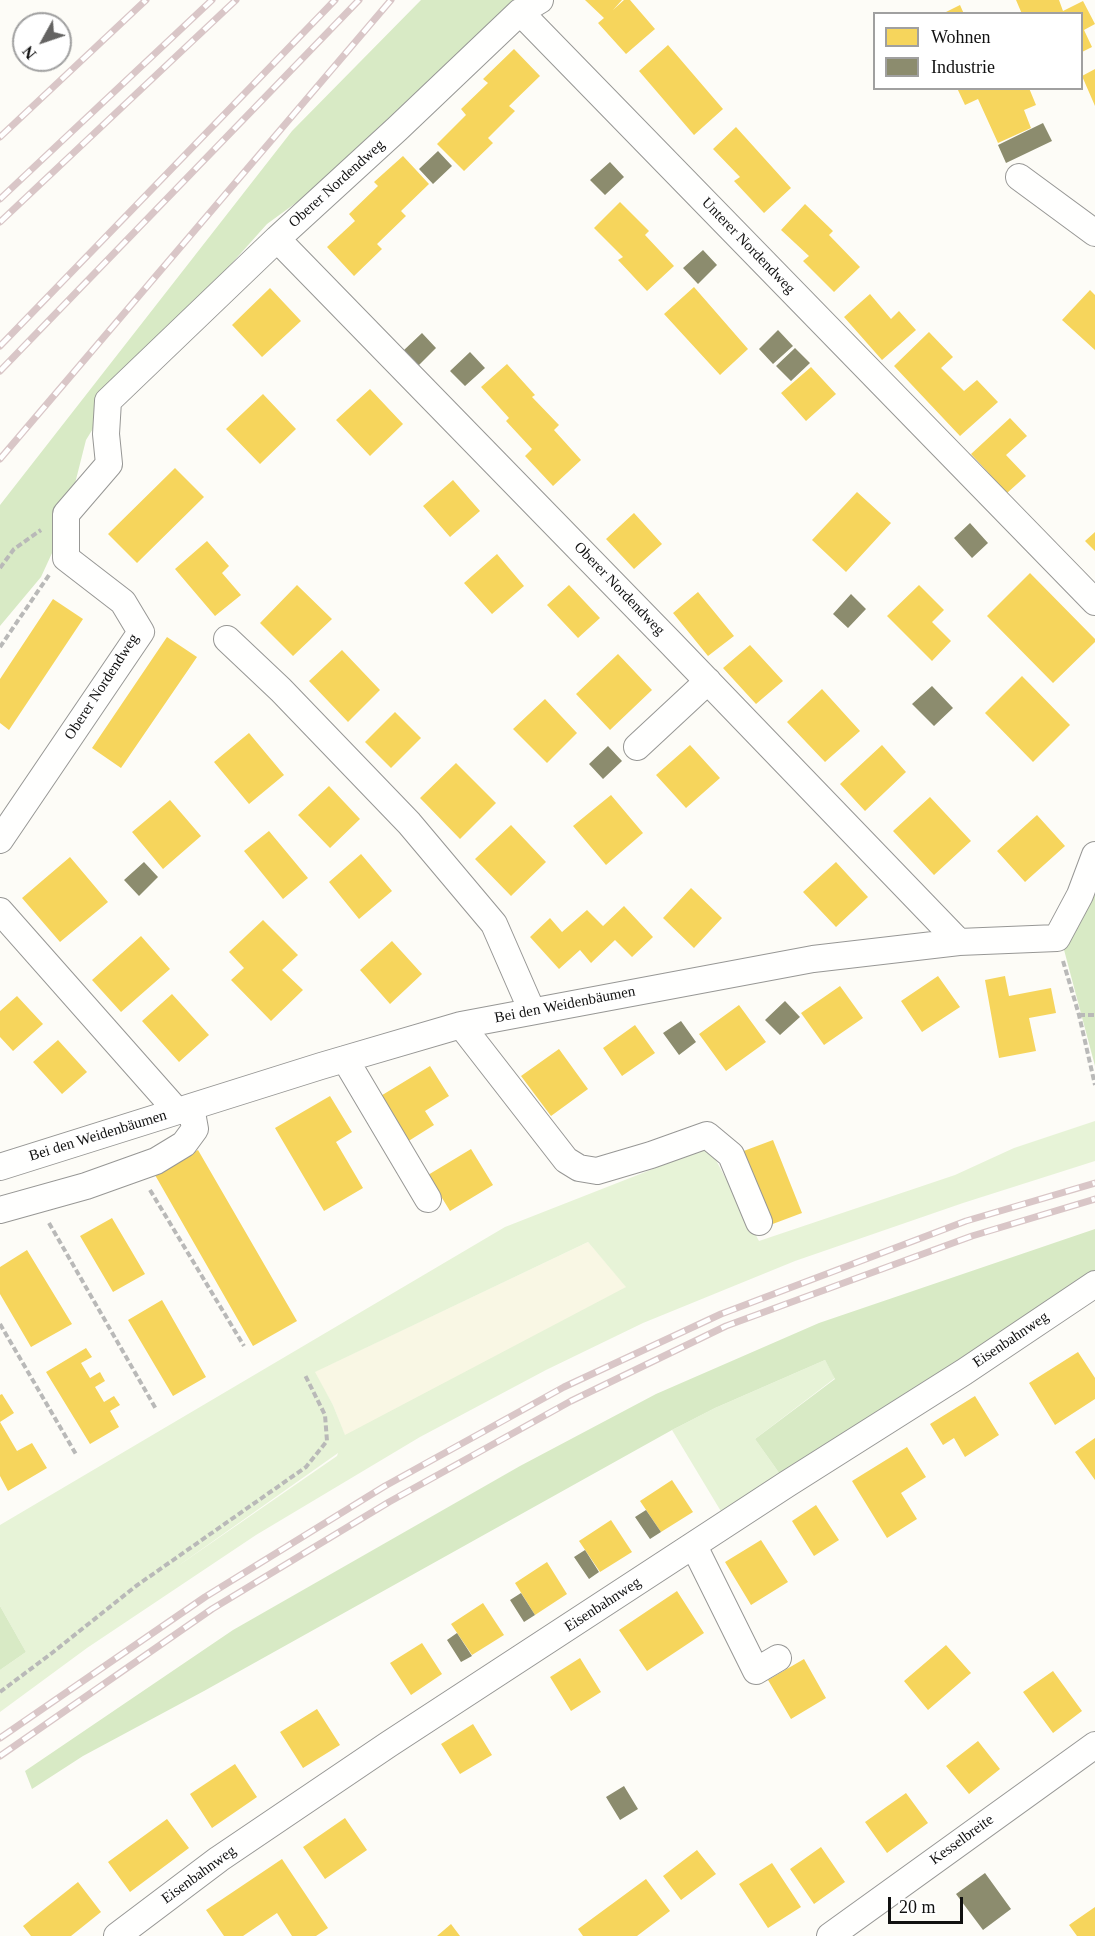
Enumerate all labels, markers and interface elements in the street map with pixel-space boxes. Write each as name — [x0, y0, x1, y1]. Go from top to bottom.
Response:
north arrow — [12, 12, 72, 72]
legend — [873, 12, 1083, 90]
text: Wohnen — [931, 27, 991, 47]
text: N — [19, 43, 40, 62]
text: Industrie — [931, 57, 995, 77]
street label: Oberer Nordendweg — [285, 136, 389, 232]
street label: Unterer Nordendweg — [697, 194, 799, 298]
street label: Oberer Nordendweg — [570, 539, 668, 639]
street label: Oberer Nordendweg — [61, 631, 143, 743]
street label: Bei den Weidenbäumen — [493, 983, 637, 1027]
street label: Bei den Weidenbäumen — [27, 1107, 169, 1165]
street label: Eisenbahnweg — [970, 1308, 1052, 1372]
street label: Eisenbahnweg — [561, 1574, 645, 1636]
street label: Kesselbreite — [927, 1811, 997, 1869]
street label: Eisenbahnweg — [158, 1842, 240, 1908]
scale bar — [891, 1885, 966, 1923]
text: 20 m — [899, 1897, 936, 1917]

